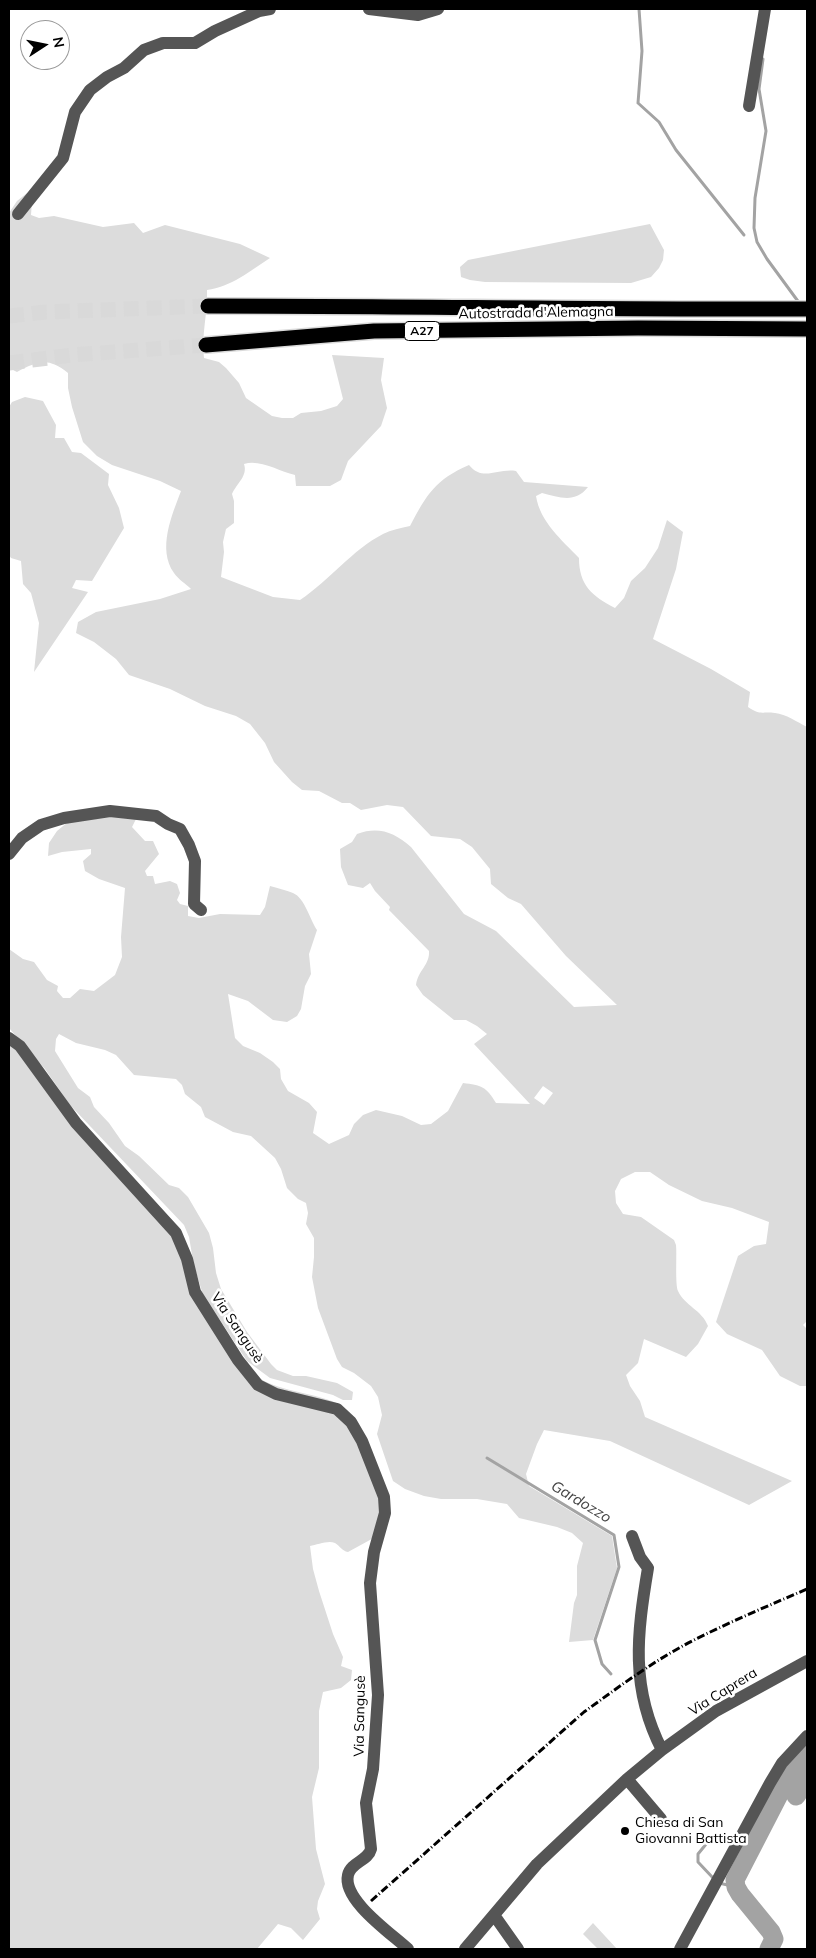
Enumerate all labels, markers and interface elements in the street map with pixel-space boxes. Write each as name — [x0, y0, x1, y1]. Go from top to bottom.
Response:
north arrow — [20, 20, 70, 70]
text: N — [49, 35, 69, 49]
street label: Autostrada d'Alemagna — [458, 303, 614, 323]
road number: A27 — [404, 322, 440, 341]
street label: Via Sangusè — [207, 1289, 267, 1367]
water label: Gardozzo — [548, 1477, 614, 1527]
street label: Via Caprera — [686, 1664, 760, 1720]
street label: Via Sangusè — [351, 1675, 369, 1757]
place label: Chiesa di San Giovanni Battista — [635, 1815, 747, 1848]
marker: Chiesa di San Giovanni Battista — [619, 1825, 631, 1837]

